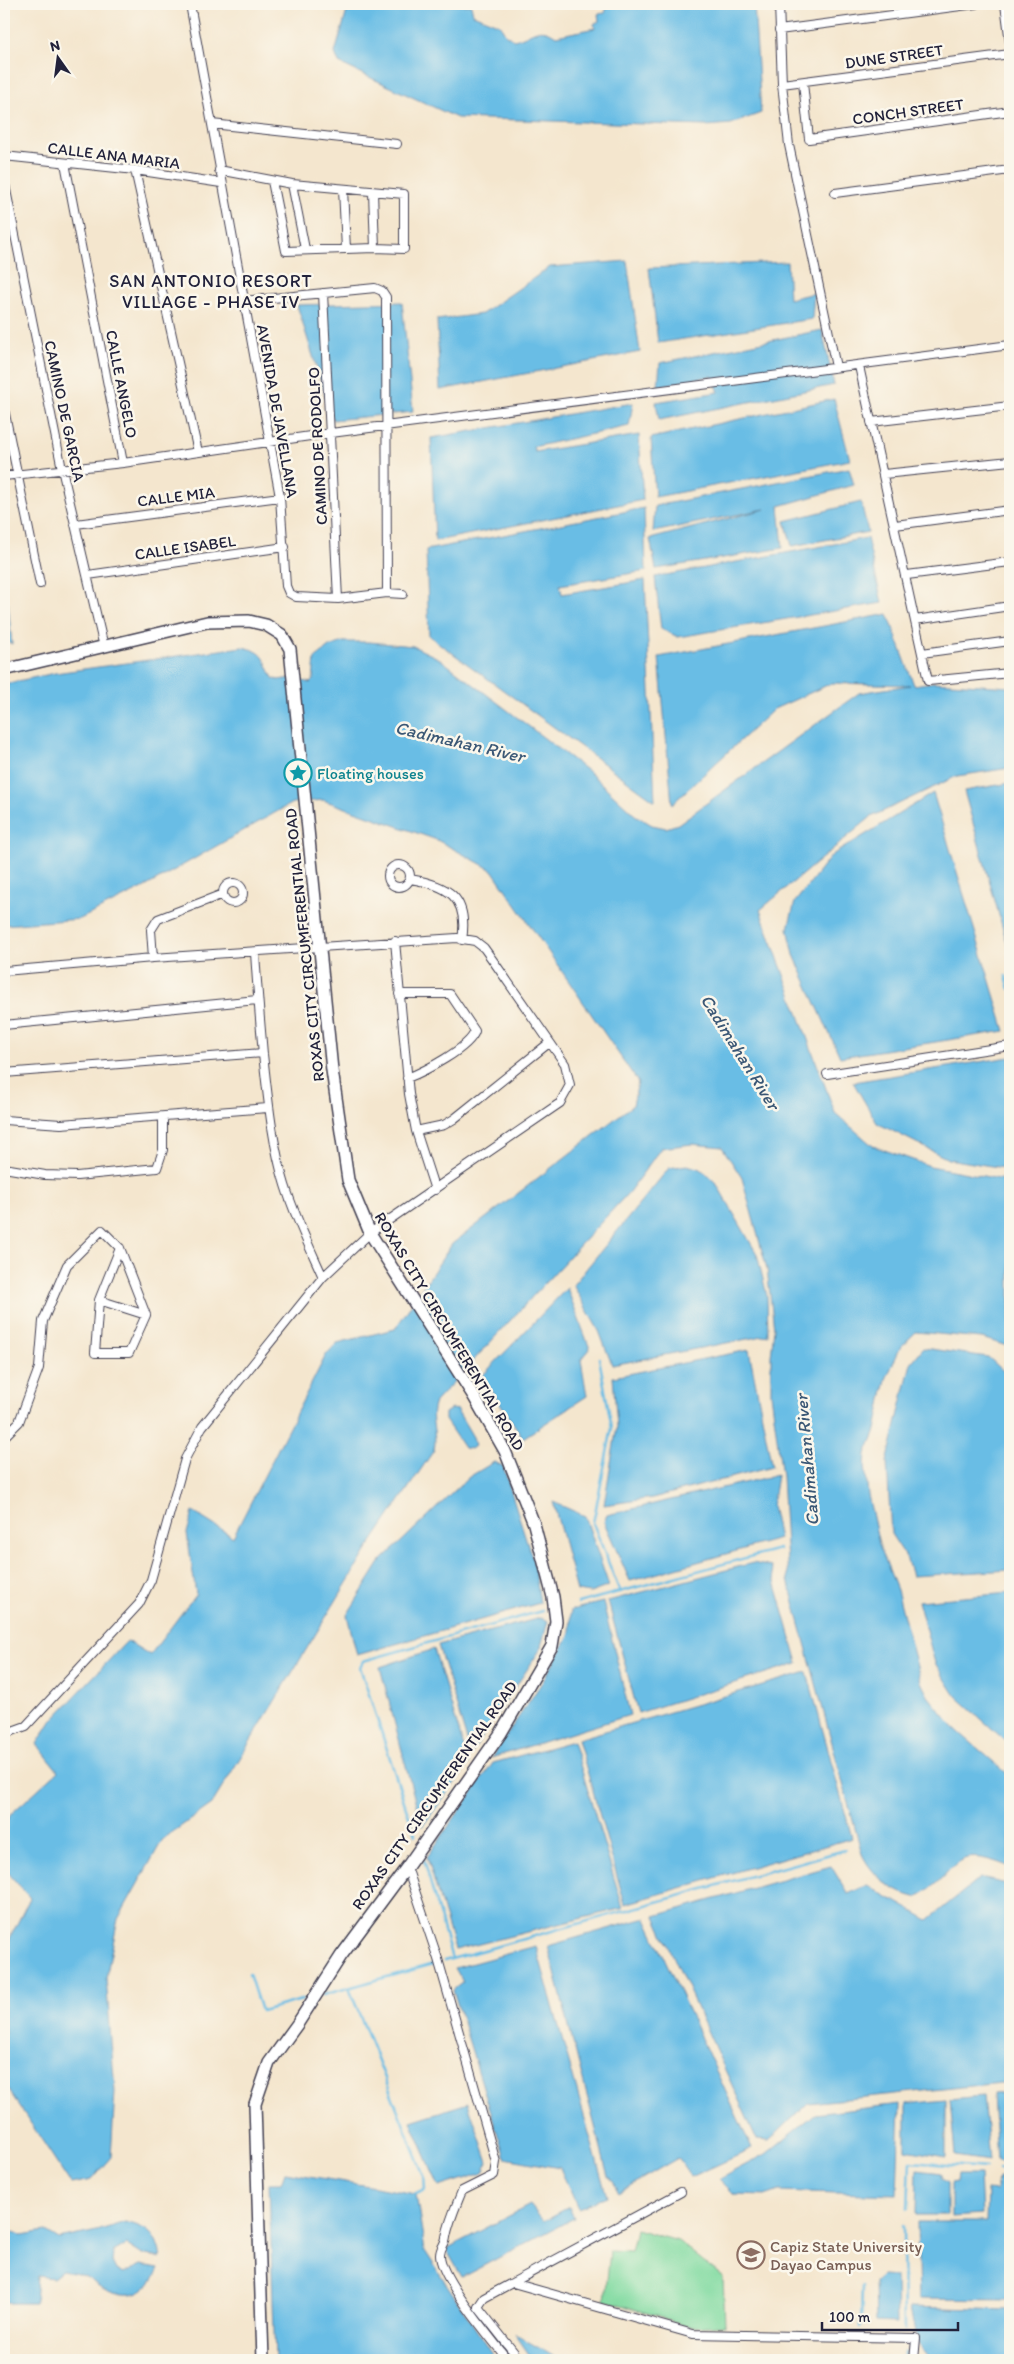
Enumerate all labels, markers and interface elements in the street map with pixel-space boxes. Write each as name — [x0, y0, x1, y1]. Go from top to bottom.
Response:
north arrow — [32, 32, 82, 82]
text: N — [48, 36, 62, 55]
street label: DUNE STREET — [844, 40, 944, 73]
street label: CONCH STREET — [851, 94, 965, 129]
street label: CALLE ANA MARIA — [47, 138, 181, 173]
district label: SAN ANTONIO RESORT VILLAGE - PHASE IV — [109, 270, 313, 313]
street label: AVENIDA DE JAVELLANA — [253, 323, 302, 499]
street label: CALLE ANGELO — [102, 328, 141, 440]
street label: CAMINO DE GARCIA — [40, 339, 89, 484]
street label: CAMINO DE RODOLFO — [304, 367, 331, 525]
street label: CALLE MIA — [136, 482, 216, 511]
street label: CALLE ISABEL — [133, 531, 237, 564]
water label: Cadimahan River — [393, 716, 529, 768]
place icon: Floating houses — [283, 758, 313, 788]
place label: Floating houses — [317, 764, 424, 783]
street label: ROXAS CITY CIRCUMFERENTIAL ROAD — [281, 807, 328, 1083]
water label: Cadimahan River — [696, 990, 785, 1115]
street label: ROXAS CITY CIRCUMFERENTIAL ROAD — [371, 1209, 528, 1454]
water label: Cadimahan River — [790, 1391, 824, 1527]
street label: ROXAS CITY CIRCUMFERENTIAL ROAD — [348, 1677, 521, 1913]
place label: Capiz State University Dayao Campus — [770, 2237, 923, 2274]
school or university icon: Capiz State University Dayao Campus — [736, 2240, 766, 2270]
scale bar — [822, 2299, 958, 2331]
text: 100 m — [829, 2308, 871, 2326]

